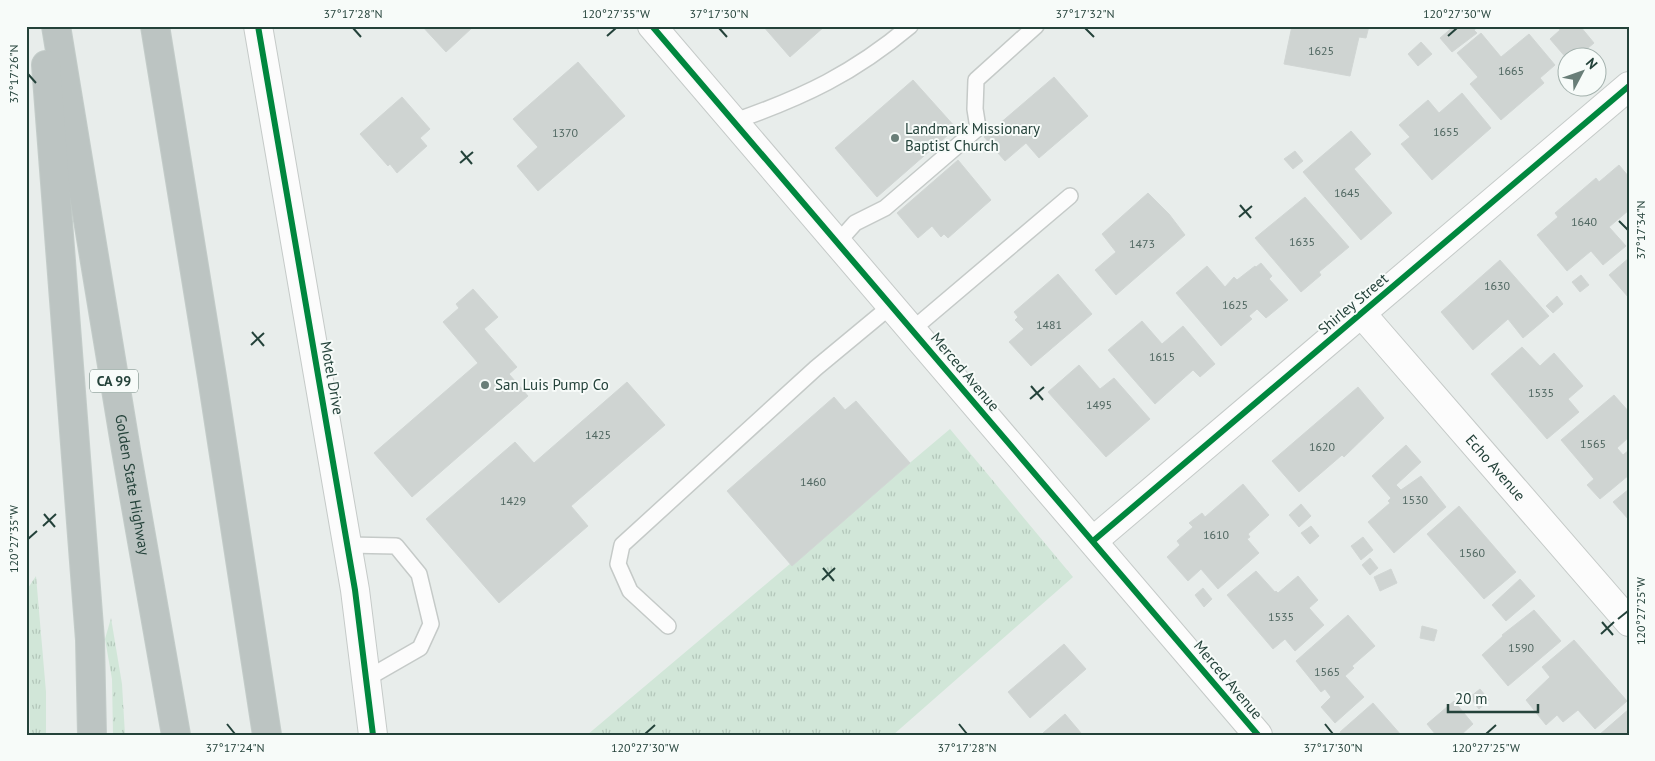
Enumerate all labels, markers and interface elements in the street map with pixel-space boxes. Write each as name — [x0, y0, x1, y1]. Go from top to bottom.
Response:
text: 37°17'28"N — [323, 6, 383, 21]
text: 120°27'35"W — [582, 6, 650, 21]
text: 37°17'30"N — [689, 6, 749, 21]
text: 37°17'32"N — [1055, 6, 1115, 21]
text: 120°27'30"W — [1423, 6, 1491, 21]
house number: 1625 — [1308, 43, 1334, 58]
text: 37°17'26"N — [6, 44, 21, 104]
north arrow — [1558, 48, 1608, 98]
text: N — [1582, 54, 1602, 73]
house number: 1665 — [1498, 63, 1524, 78]
place label: Landmark Missionary Baptist Church — [905, 119, 1040, 155]
house number: 1655 — [1433, 124, 1459, 139]
house number: 1370 — [552, 125, 579, 140]
marker: Landmark Missionary Baptist Church — [889, 132, 901, 144]
house number: 1645 — [1334, 185, 1360, 200]
text: 37°17'34"N — [1633, 200, 1648, 260]
house number: 1640 — [1571, 214, 1598, 229]
house number: 1635 — [1289, 234, 1315, 249]
house number: 1473 — [1129, 236, 1155, 251]
street label: Shirley Street — [1314, 269, 1392, 338]
house number: 1630 — [1484, 278, 1511, 293]
house number: 1625 — [1222, 297, 1248, 312]
house number: 1481 — [1036, 317, 1062, 332]
street label: Merced Avenue — [927, 328, 1004, 415]
street label: Motel Drive — [317, 340, 348, 416]
house number: 1615 — [1149, 349, 1175, 364]
road number: CA 99 — [90, 370, 138, 392]
place label: San Luis Pump Co — [495, 375, 609, 394]
marker: San Luis Pump Co — [479, 379, 491, 391]
house number: 1535 — [1528, 385, 1554, 400]
house number: 1495 — [1086, 397, 1112, 412]
street label: Golden State Highway — [111, 413, 154, 556]
house number: 1425 — [585, 427, 611, 442]
street label: Echo Avenue — [1462, 431, 1530, 505]
house number: 1565 — [1580, 436, 1606, 451]
house number: 1620 — [1309, 439, 1336, 454]
house number: 1460 — [800, 474, 827, 489]
house number: 1530 — [1402, 492, 1429, 507]
house number: 1429 — [500, 493, 526, 508]
text: 120°27'35"W — [6, 505, 21, 573]
house number: 1610 — [1203, 527, 1230, 542]
house number: 1560 — [1459, 545, 1486, 560]
text: 120°27'25"W — [1633, 577, 1648, 645]
house number: 1535 — [1268, 609, 1294, 624]
street label: Merced Avenue — [1190, 636, 1267, 723]
house number: 1590 — [1508, 640, 1535, 655]
house number: 1565 — [1314, 664, 1340, 679]
scale bar — [1448, 681, 1538, 713]
text: 20 m — [1455, 689, 1488, 708]
text: 37°17'24"N — [205, 740, 265, 755]
text: 120°27'30"W — [611, 740, 679, 755]
text: 37°17'28"N — [937, 740, 997, 755]
text: 37°17'30"N — [1303, 740, 1363, 755]
text: 120°27'25"W — [1452, 740, 1520, 755]

